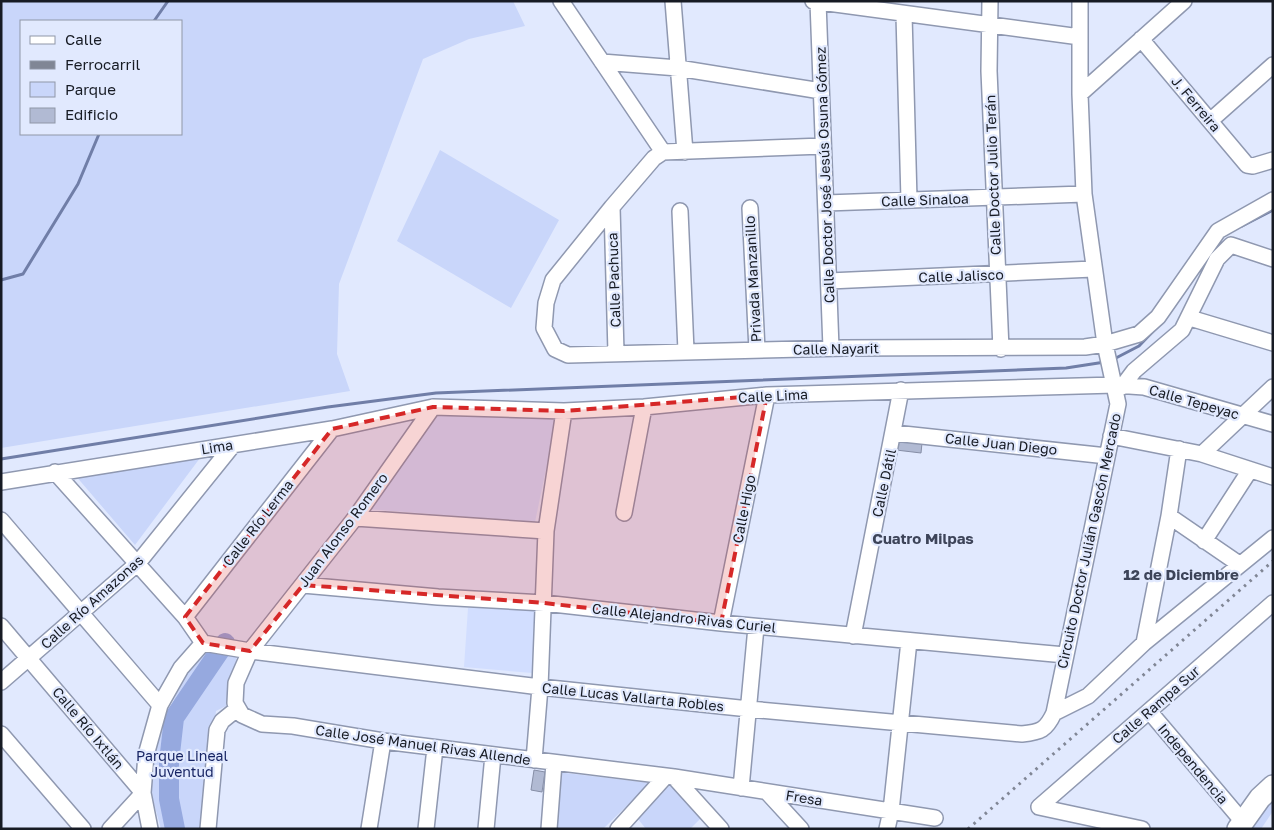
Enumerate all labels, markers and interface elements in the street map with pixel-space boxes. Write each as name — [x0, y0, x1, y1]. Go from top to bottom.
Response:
legend — [20, 20, 182, 135]
text: Calle — [65, 30, 102, 48]
street label: Calle Doctor José Jesús Osuna Gómez — [812, 46, 837, 304]
text: Ferrocarril — [65, 55, 140, 73]
street label: J. Ferreira — [1168, 72, 1225, 135]
text: Parque — [65, 80, 116, 98]
street label: Calle Doctor Julio Terán — [981, 95, 1004, 255]
text: Edificio — [65, 105, 118, 123]
street label: Calle Sinaloa — [881, 189, 969, 210]
street label: Privada Manzanillo — [741, 215, 764, 343]
street label: Calle Pachuca — [603, 232, 624, 328]
street label: Calle Jalisco — [918, 266, 1004, 285]
street label: Calle Nayarit — [793, 339, 879, 358]
street label: Calle Tepeyac — [1147, 381, 1241, 423]
street label: Calle Lima — [738, 385, 808, 406]
street label: Circuito Doctor Julián Gascón Mercado — [1053, 412, 1124, 670]
street label: Calle Juan Diego — [944, 429, 1058, 458]
street label: Lima — [200, 436, 234, 457]
street label: Calle Dátil — [868, 447, 899, 519]
street label: Juan Alonso Romero — [294, 469, 391, 590]
street label: Calle Higo — [729, 473, 758, 545]
street label: Calle Río Lerma — [219, 476, 297, 569]
district label: Cuatro Milpas — [872, 529, 974, 547]
street label: Calle Río Amazonas — [37, 551, 146, 652]
district label: 12 de Diciembre — [1123, 565, 1239, 583]
street label: Calle Alejandro Rivas Curiel — [591, 599, 777, 636]
street label: Calle Rampa Sur — [1108, 662, 1203, 747]
street label: Calle Lucas Vallarta Robles — [541, 678, 725, 715]
street label: Calle Río Ixtlán — [49, 683, 128, 772]
street label: Independencia — [1155, 720, 1232, 807]
street label: Calle José Manuel Rivas Allende — [314, 721, 532, 768]
park label: Parque Lineal Juventud — [136, 747, 228, 780]
street label: Fresa — [784, 786, 824, 809]

